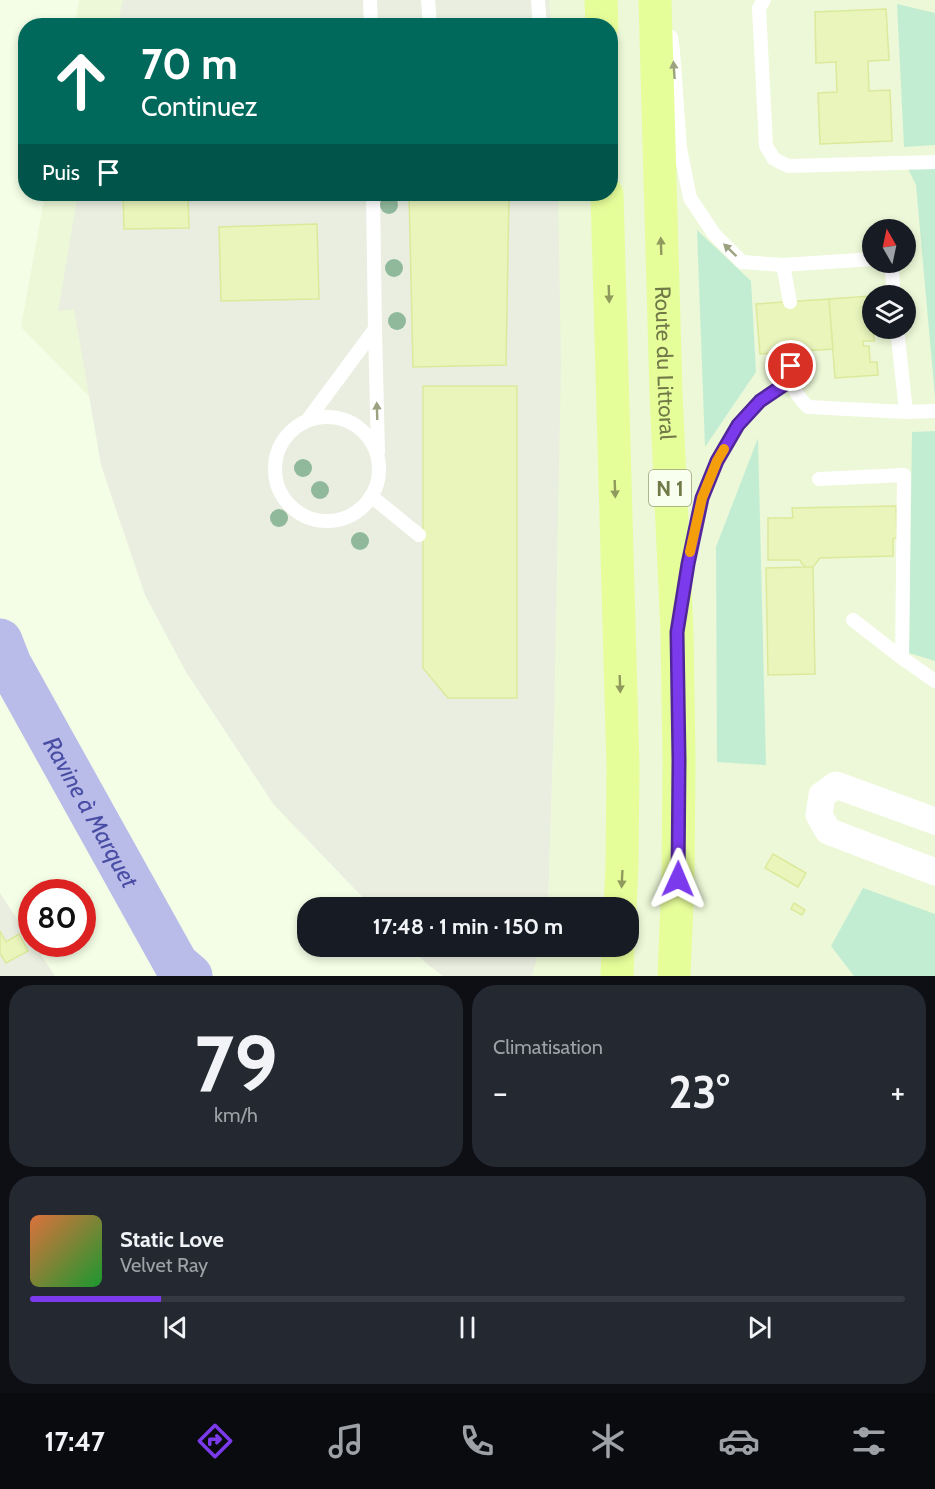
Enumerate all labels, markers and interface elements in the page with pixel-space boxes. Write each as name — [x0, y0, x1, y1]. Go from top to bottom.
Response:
text: 70 m — [141, 38, 238, 90]
icon: ahead — [42, 42, 120, 120]
one-way arrow — [669, 60, 679, 79]
text: Continuez — [141, 90, 258, 123]
icon: arrive — [92, 156, 125, 189]
text: Puis — [42, 159, 80, 186]
north arrow — [862, 219, 916, 273]
map controls — [862, 219, 916, 339]
one-way arrow — [657, 236, 666, 255]
one-way arrow — [723, 243, 737, 257]
one-way arrow — [605, 284, 614, 303]
button: layers — [862, 285, 916, 339]
street label: Route du Littoral — [650, 286, 682, 441]
pin — [765, 340, 816, 391]
icon: arrive — [774, 349, 807, 382]
one-way arrow — [372, 402, 382, 421]
road number: N 1 — [649, 470, 691, 506]
one-way arrow — [610, 479, 620, 498]
one-way arrow — [616, 674, 625, 693]
water label: Ravine à Marquet — [38, 731, 145, 893]
position arrow — [646, 847, 710, 911]
one-way arrow — [617, 869, 626, 888]
speed limit sign: 80 — [18, 879, 96, 957]
text: 17:48 · 1 min · 150 m — [373, 913, 563, 940]
text: 79 — [194, 1016, 278, 1111]
text: Climatisation — [493, 1035, 603, 1059]
text: 23° — [668, 1065, 730, 1119]
text: − — [493, 1072, 508, 1112]
text: + — [890, 1072, 905, 1112]
text: km/h — [214, 1103, 258, 1127]
text: Static Love — [120, 1226, 224, 1253]
text: Velvet Ray — [120, 1253, 208, 1277]
icon: previous — [159, 1311, 192, 1344]
icon: pause — [451, 1311, 484, 1344]
icon: next — [743, 1311, 776, 1344]
icon: directions — [194, 1420, 236, 1462]
icon: music — [325, 1420, 367, 1462]
icon: phone — [456, 1420, 498, 1462]
icon: climate — [587, 1420, 629, 1462]
icon: car — [718, 1420, 760, 1462]
icon: filters — [848, 1420, 890, 1462]
text: 17:47 — [44, 1425, 105, 1458]

